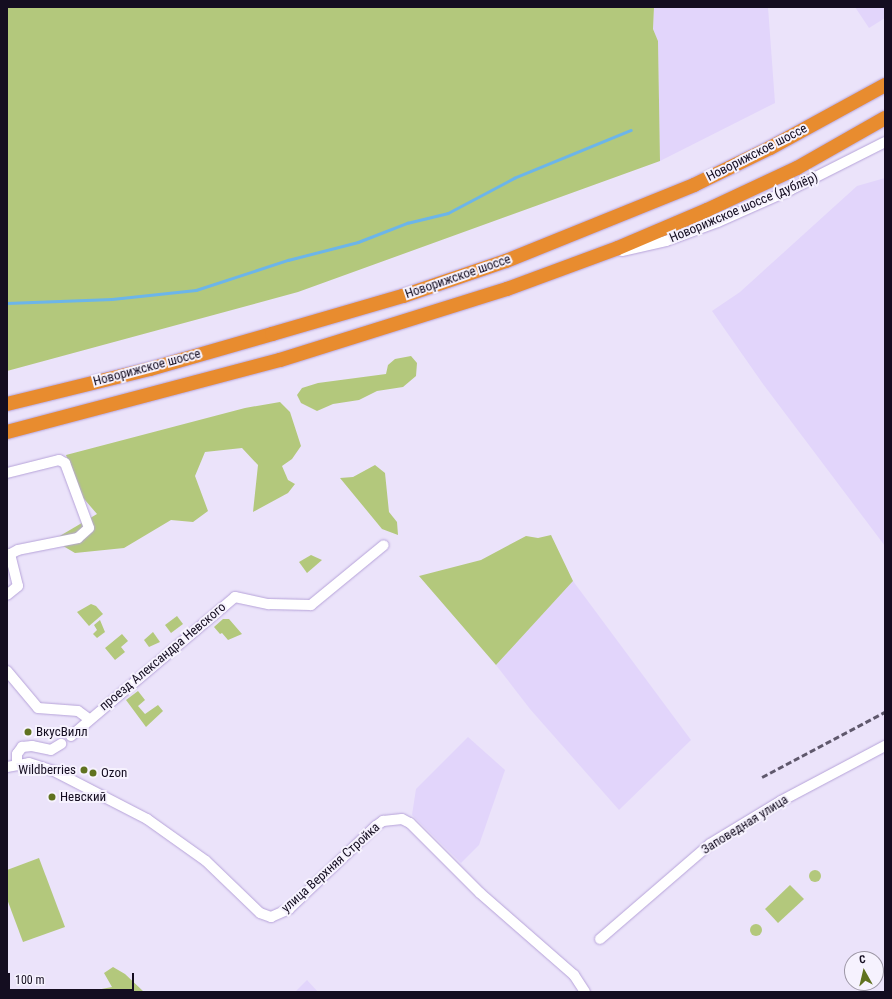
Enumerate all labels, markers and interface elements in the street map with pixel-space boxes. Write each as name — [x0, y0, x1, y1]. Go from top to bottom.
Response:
street label: Новорижское шоссе — [704, 121, 810, 185]
street label: Новорижское шоссе (дублёр) — [667, 170, 821, 246]
street label: Новорижское шоссе — [403, 252, 513, 302]
street label: Новорижское шоссе — [92, 346, 202, 390]
street label: проезд Александра Невского — [97, 600, 229, 714]
place label: ВкусВилл — [36, 724, 88, 740]
marker: ВкусВилл — [23, 727, 33, 737]
place label: Wildberries — [18, 762, 76, 778]
marker: Wildberries — [79, 765, 89, 775]
place label: Ozon — [101, 765, 127, 781]
marker: Ozon — [88, 768, 98, 778]
place label: Невский — [60, 789, 106, 805]
marker: Невский — [47, 792, 57, 802]
street label: Заповедная улица — [699, 792, 791, 858]
street label: улица Верхняя Стройка — [279, 820, 383, 916]
north arrow — [844, 951, 884, 991]
text: С — [858, 953, 866, 966]
scale bar — [10, 965, 136, 991]
text: 100 m — [15, 973, 45, 987]

